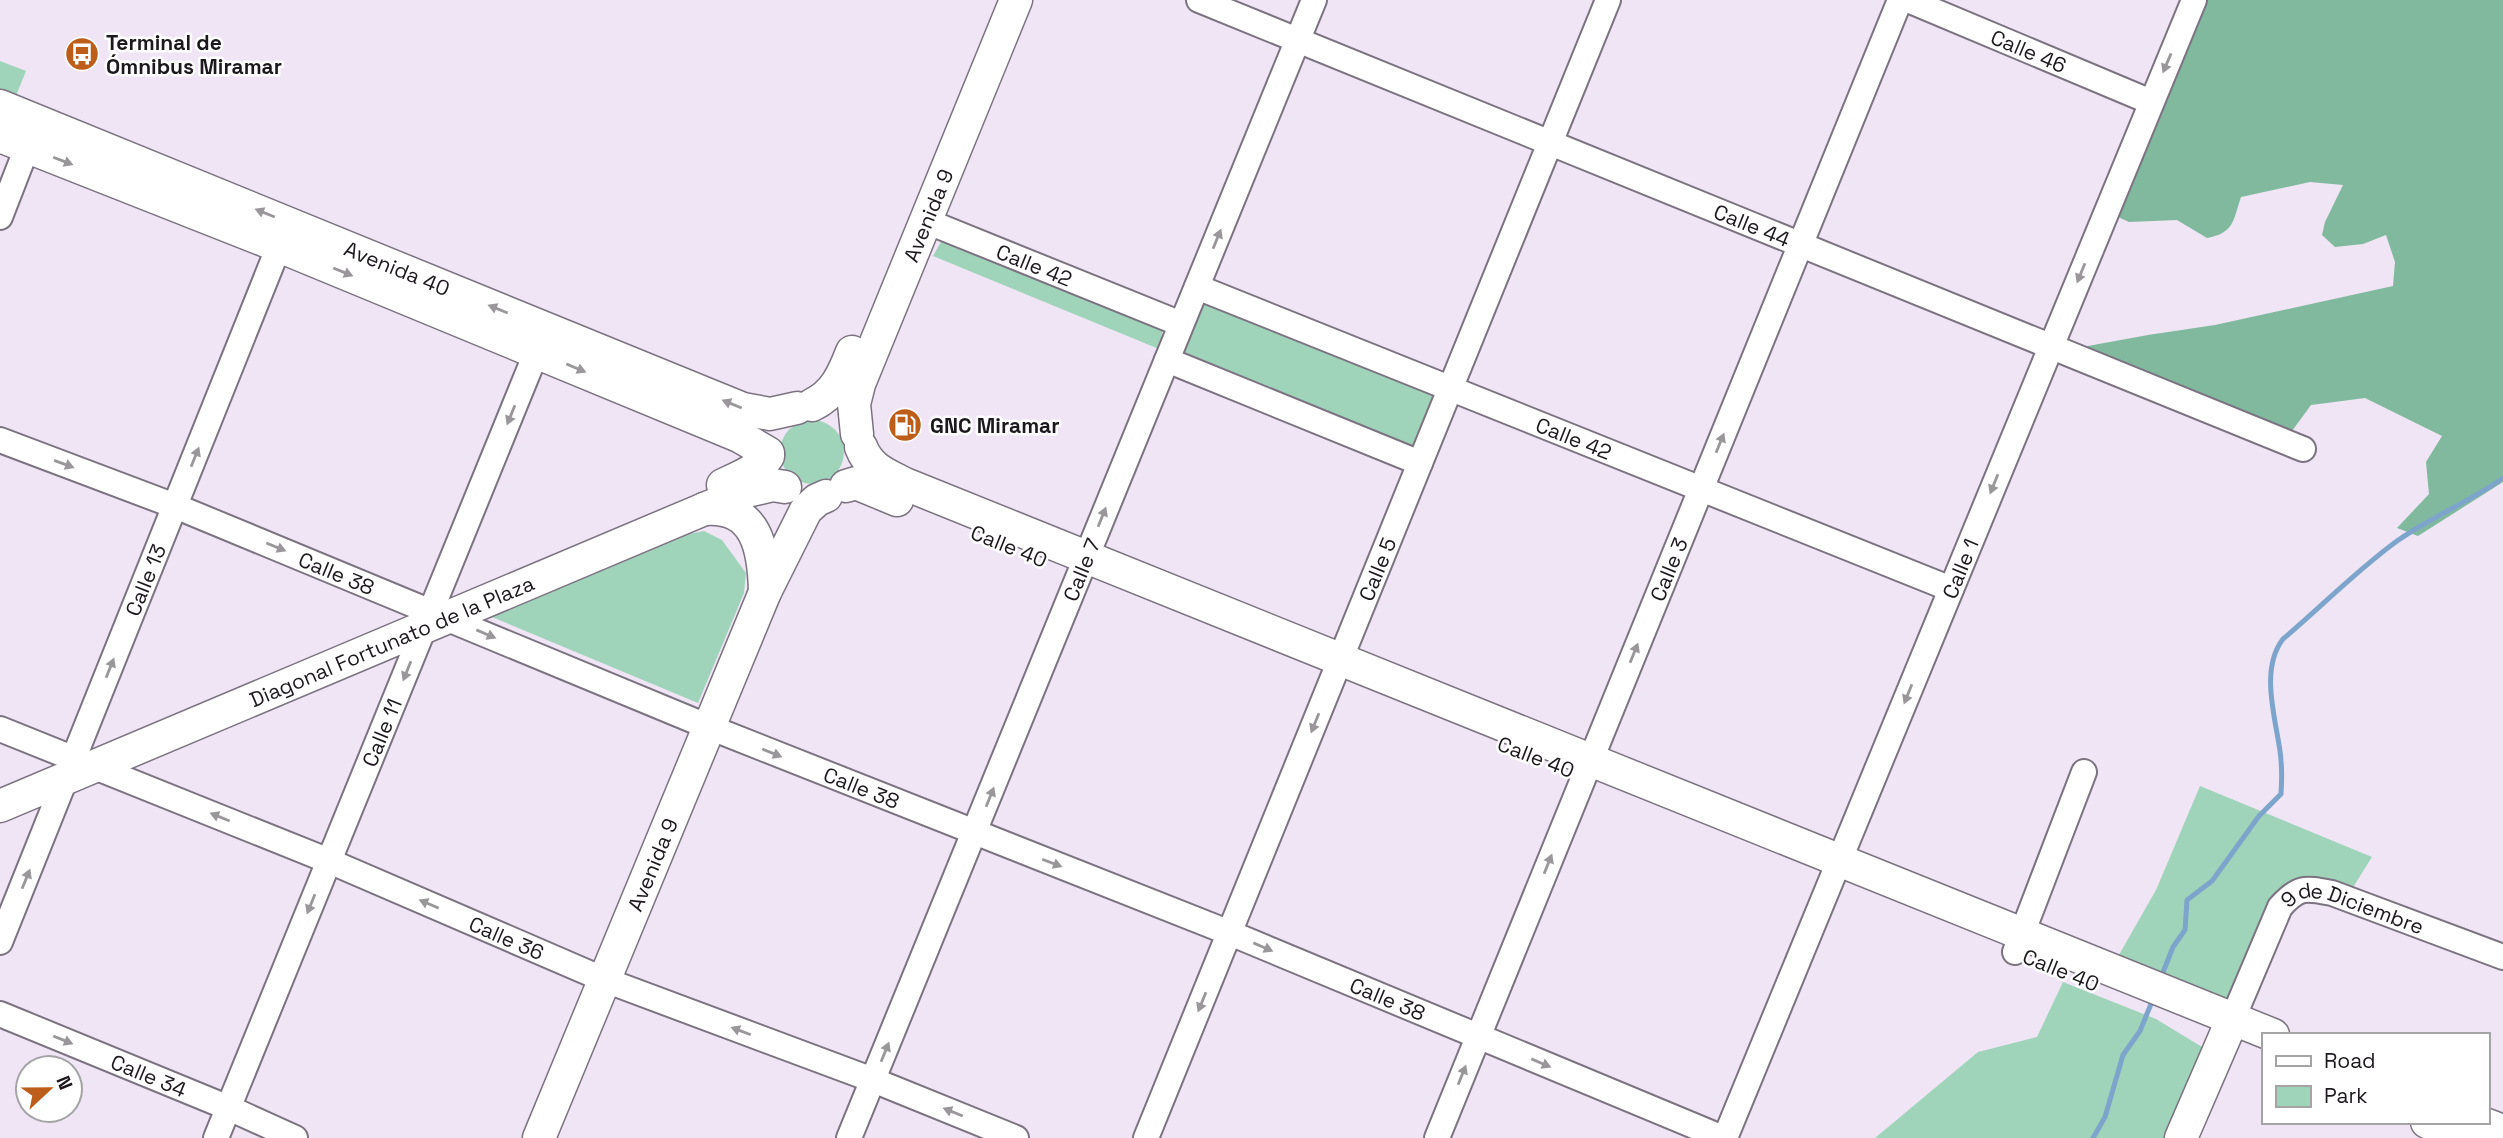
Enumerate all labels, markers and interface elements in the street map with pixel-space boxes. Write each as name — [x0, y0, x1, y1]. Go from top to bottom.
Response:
street label: Calle 46 — [1987, 23, 2071, 79]
place label: Terminal de Ómnibus Miramar — [106, 29, 282, 80]
bus stop icon: Terminal de Ómnibus Miramar — [63, 35, 101, 73]
one-way arrow — [2162, 53, 2173, 74]
one-way arrow — [53, 156, 74, 167]
street label: Avenida 9 — [897, 165, 959, 266]
street label: Calle 44 — [1710, 197, 1794, 252]
one-way arrow — [254, 208, 275, 219]
one-way arrow — [1211, 228, 1222, 249]
street label: Avenida 40 — [340, 234, 454, 302]
street label: Calle 42 — [993, 237, 1076, 292]
one-way arrow — [2075, 263, 2086, 284]
one-way arrow — [333, 266, 353, 278]
one-way arrow — [488, 303, 509, 314]
one-way arrow — [566, 362, 586, 374]
one-way arrow — [721, 398, 742, 409]
one-way arrow — [506, 405, 517, 426]
fuel station icon: GNC Miramar — [886, 406, 924, 444]
street label: Calle 42 — [1532, 411, 1616, 465]
place label: GNC Miramar — [930, 412, 1060, 439]
one-way arrow — [1714, 432, 1725, 453]
one-way arrow — [189, 446, 200, 467]
one-way arrow — [53, 459, 74, 470]
one-way arrow — [1989, 474, 2000, 495]
one-way arrow — [1097, 507, 1108, 528]
street label: Calle 40 — [967, 518, 1051, 574]
street label: Calle 5 — [1352, 533, 1402, 605]
street label: Calle 3 — [1643, 533, 1693, 605]
street label: Calle 7 — [1056, 534, 1106, 605]
street label: Calle 1 — [1936, 534, 1984, 603]
street label: Calle 13 — [119, 540, 172, 620]
one-way arrow — [265, 542, 286, 553]
street label: Calle 38 — [295, 545, 379, 601]
street label: Diagonal Fortunato de la Plaza — [245, 569, 538, 713]
one-way arrow — [476, 628, 496, 640]
one-way arrow — [1629, 643, 1640, 664]
one-way arrow — [104, 657, 115, 678]
one-way arrow — [401, 661, 412, 682]
one-way arrow — [1902, 684, 1913, 705]
street label: Calle 11 — [355, 694, 407, 771]
one-way arrow — [1309, 713, 1320, 734]
street label: Calle 40 — [1494, 730, 1578, 784]
one-way arrow — [762, 747, 783, 758]
street label: Calle 38 — [820, 760, 903, 814]
one-way arrow — [984, 786, 995, 807]
one-way arrow — [209, 811, 230, 822]
street label: Avenida 9 — [621, 814, 683, 915]
one-way arrow — [1542, 854, 1554, 874]
one-way arrow — [1041, 858, 1062, 869]
one-way arrow — [20, 869, 31, 890]
street label: 9 de Diciembre — [2274, 876, 2428, 940]
one-way arrow — [306, 894, 317, 915]
one-way arrow — [419, 898, 440, 909]
street label: Calle 36 — [465, 910, 548, 966]
one-way arrow — [1253, 942, 1274, 953]
street label: Calle 40 — [2019, 942, 2103, 998]
street label: Calle 38 — [1346, 971, 1430, 1026]
one-way arrow — [1196, 992, 1207, 1013]
one-way arrow — [730, 1025, 751, 1036]
legend — [2262, 1033, 2489, 1124]
one-way arrow — [53, 1034, 74, 1045]
one-way arrow — [879, 1042, 890, 1063]
text: Road — [2324, 1047, 2376, 1074]
street label: Calle 34 — [107, 1048, 191, 1103]
north arrow — [14, 1054, 84, 1124]
one-way arrow — [1531, 1057, 1552, 1068]
one-way arrow — [1457, 1064, 1468, 1085]
text: N — [50, 1072, 78, 1093]
text: Park — [2324, 1082, 2368, 1109]
one-way arrow — [942, 1107, 963, 1118]

